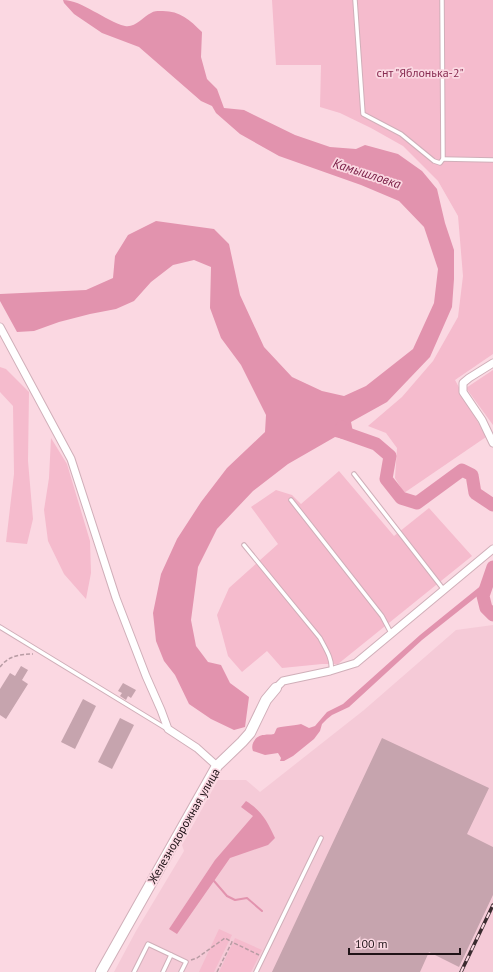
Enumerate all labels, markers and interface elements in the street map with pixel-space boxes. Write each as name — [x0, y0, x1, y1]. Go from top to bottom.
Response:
park label: снт "Яблонька-2" — [377, 65, 463, 80]
water label: Камышловка — [331, 155, 404, 193]
street label: Железнодорожная улица — [144, 765, 223, 887]
scale bar — [349, 930, 460, 956]
text: 100 m — [355, 936, 388, 951]

